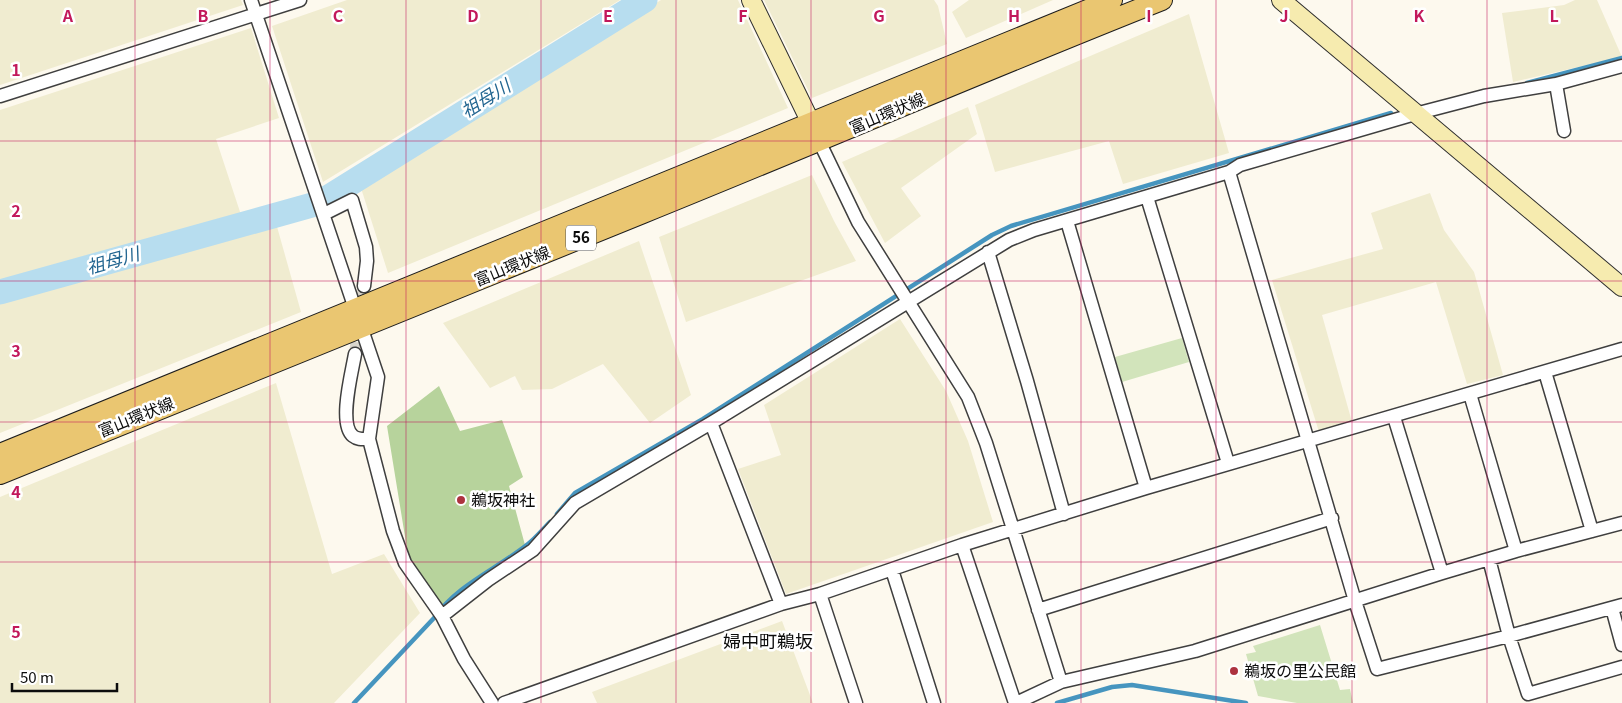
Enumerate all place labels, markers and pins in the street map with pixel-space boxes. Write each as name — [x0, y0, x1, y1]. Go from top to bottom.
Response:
place label: 鵜坂神社 — [471, 487, 535, 511]
marker: 鵜坂神社 — [455, 494, 467, 506]
place label: 鵜坂の里公民館 — [1244, 658, 1356, 682]
marker: 鵜坂の里公民館 — [1228, 665, 1240, 677]

